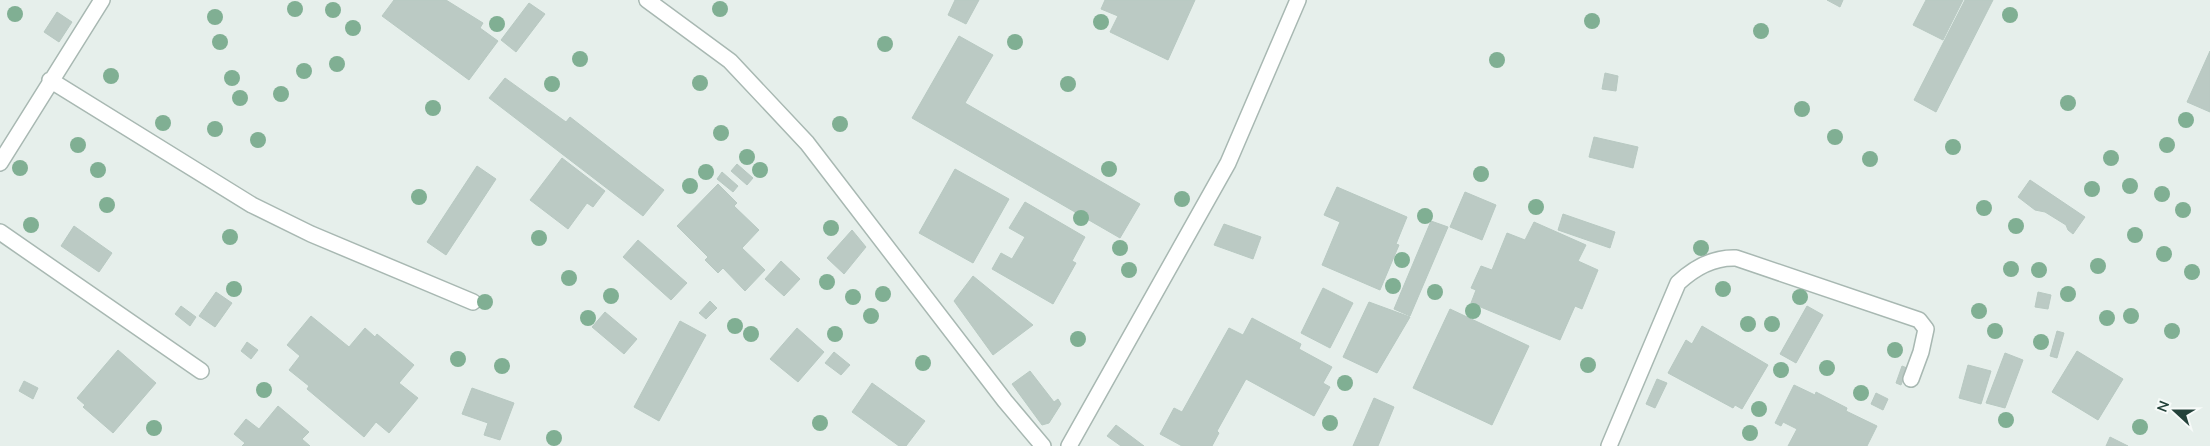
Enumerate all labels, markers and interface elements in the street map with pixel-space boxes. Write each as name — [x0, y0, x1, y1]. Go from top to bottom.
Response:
north arrow — [2150, 386, 2200, 436]
text: N — [2153, 398, 2173, 415]

